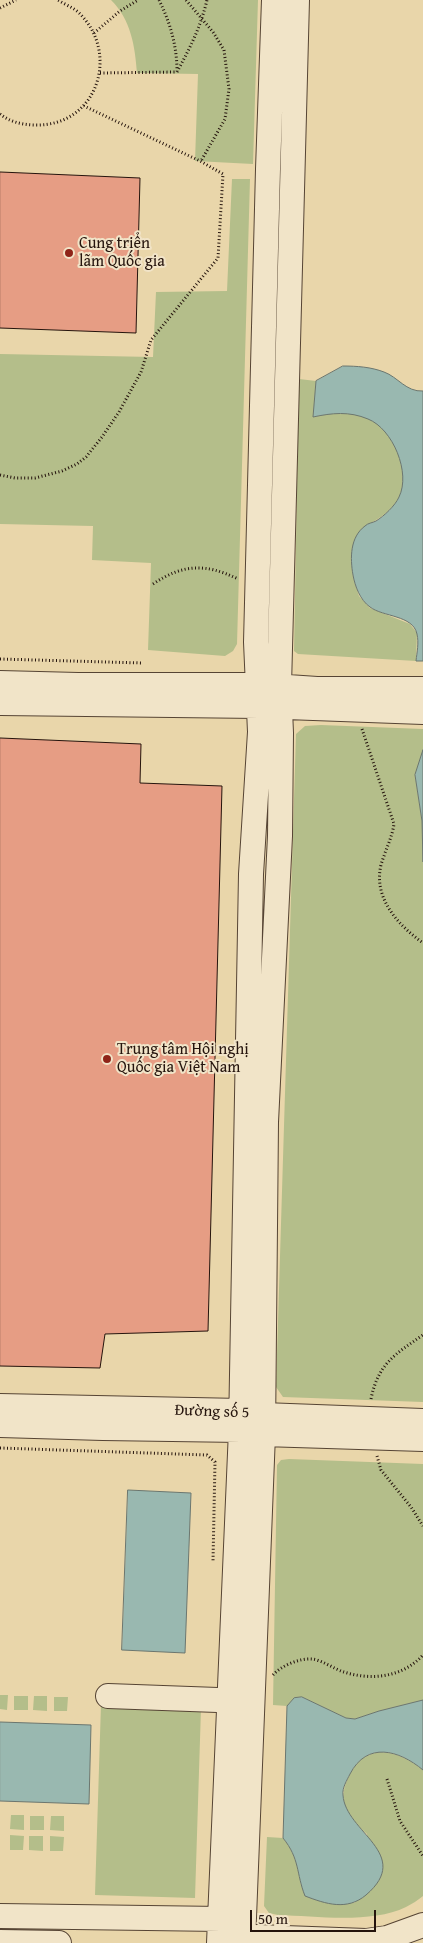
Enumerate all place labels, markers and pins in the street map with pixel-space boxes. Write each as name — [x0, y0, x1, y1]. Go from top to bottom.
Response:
place label: Cung triển lãm Quốc gia — [79, 234, 165, 272]
marker: Cung triển lãm Quốc gia — [63, 247, 75, 259]
place label: Trung tâm Hội nghị Quốc gia Việt Nam — [117, 1040, 249, 1078]
marker: Trung tâm Hội nghị Quốc gia Việt Nam — [101, 1053, 113, 1065]

